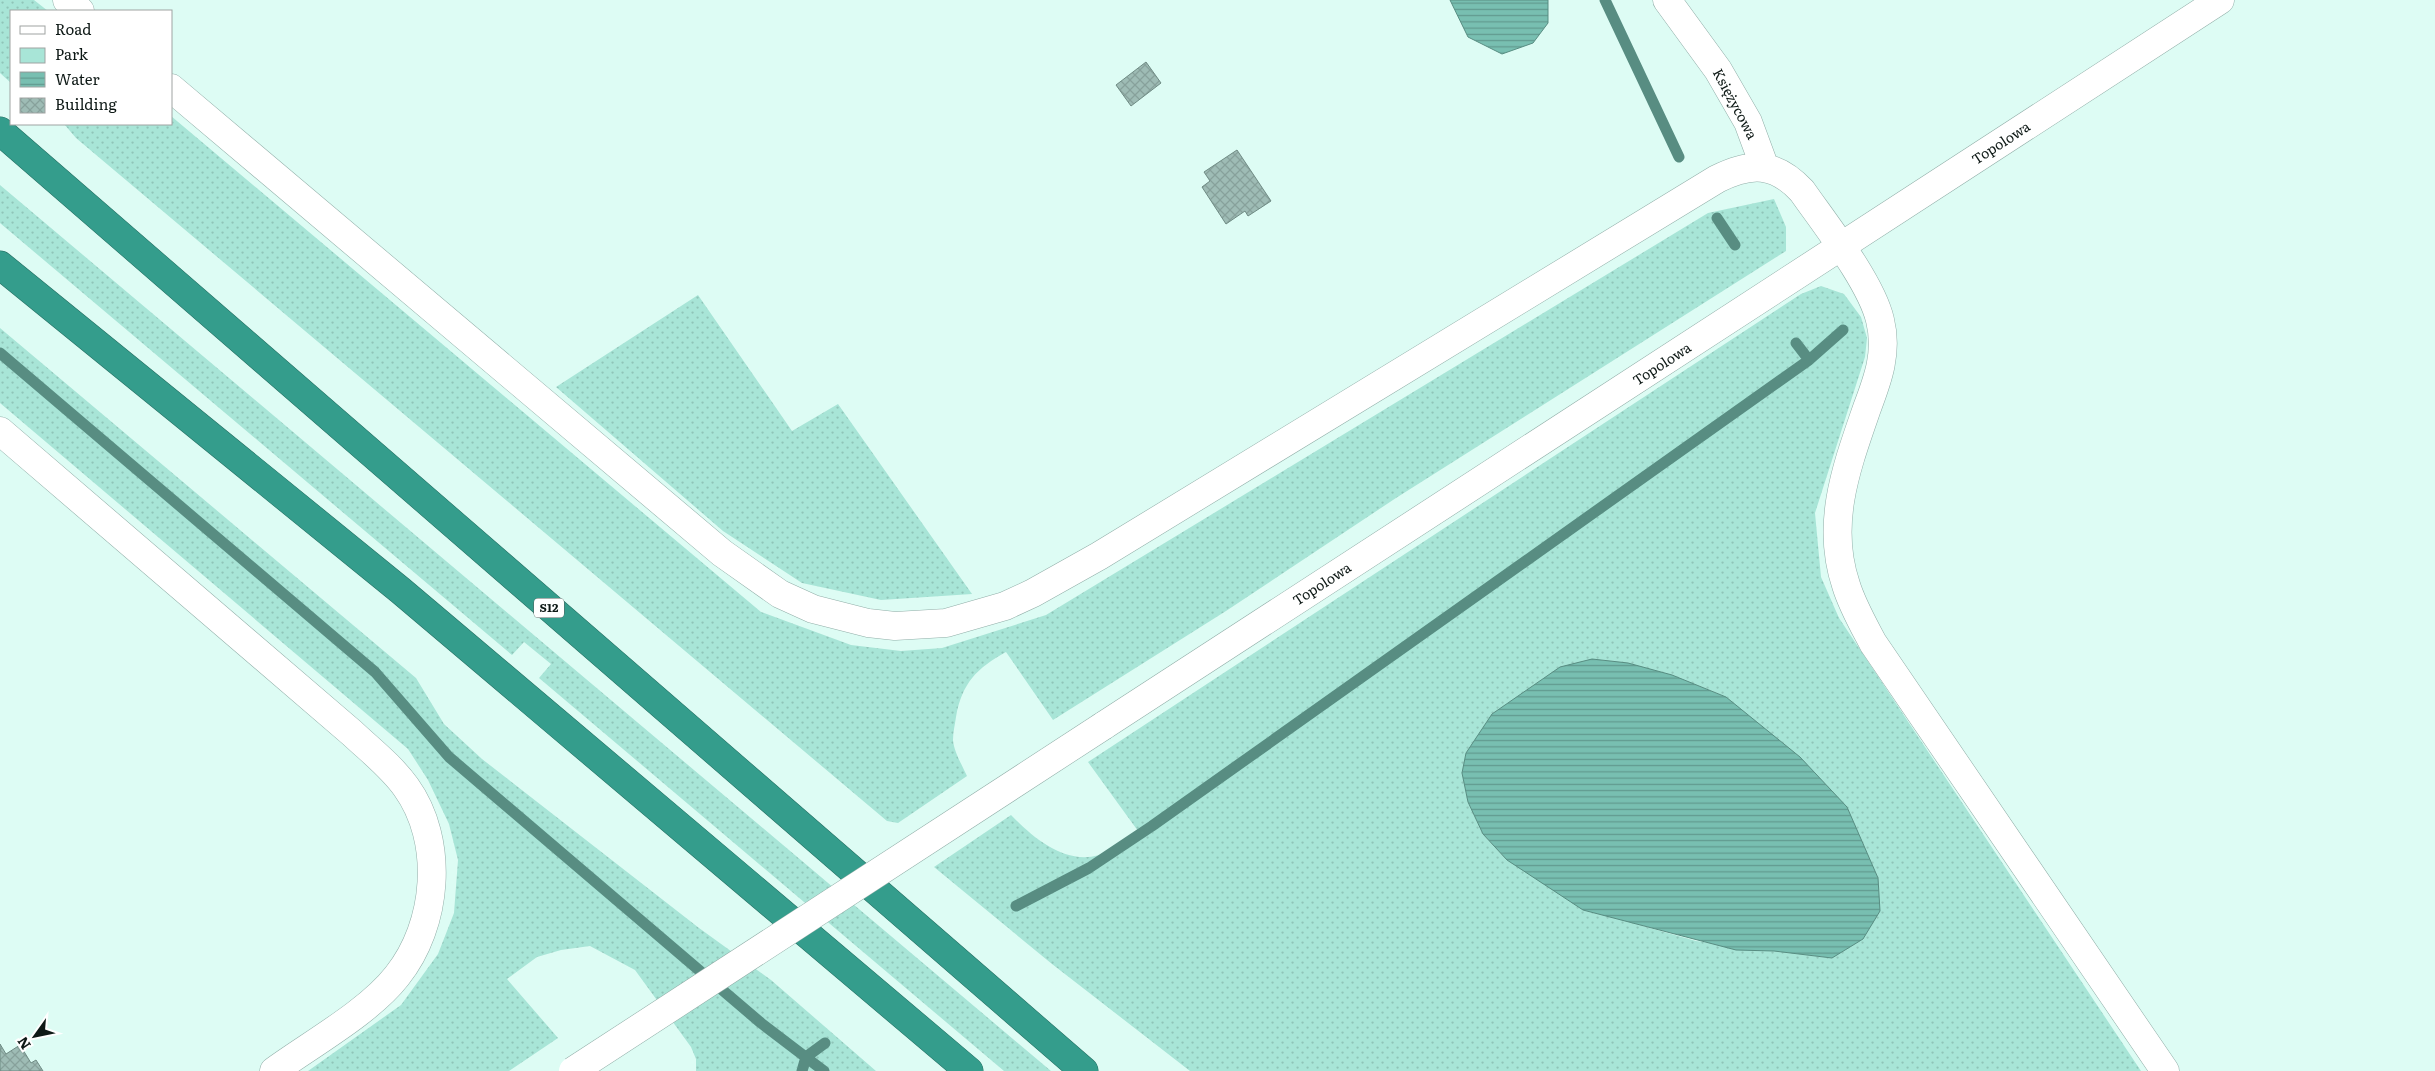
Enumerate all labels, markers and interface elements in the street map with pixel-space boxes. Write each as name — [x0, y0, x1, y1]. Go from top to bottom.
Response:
legend — [10, 10, 172, 125]
text: Road — [55, 17, 91, 40]
text: Park — [55, 42, 89, 65]
street label: Księżycowa — [1709, 65, 1763, 143]
text: Water — [55, 67, 100, 90]
text: Building — [55, 92, 117, 115]
street label: Topolowa — [1967, 116, 2034, 169]
street label: Topolowa — [1628, 337, 1695, 390]
street label: Topolowa — [1288, 557, 1355, 610]
road number: S12 — [534, 598, 564, 618]
north arrow — [10, 1011, 60, 1061]
text: N — [12, 1033, 35, 1054]

